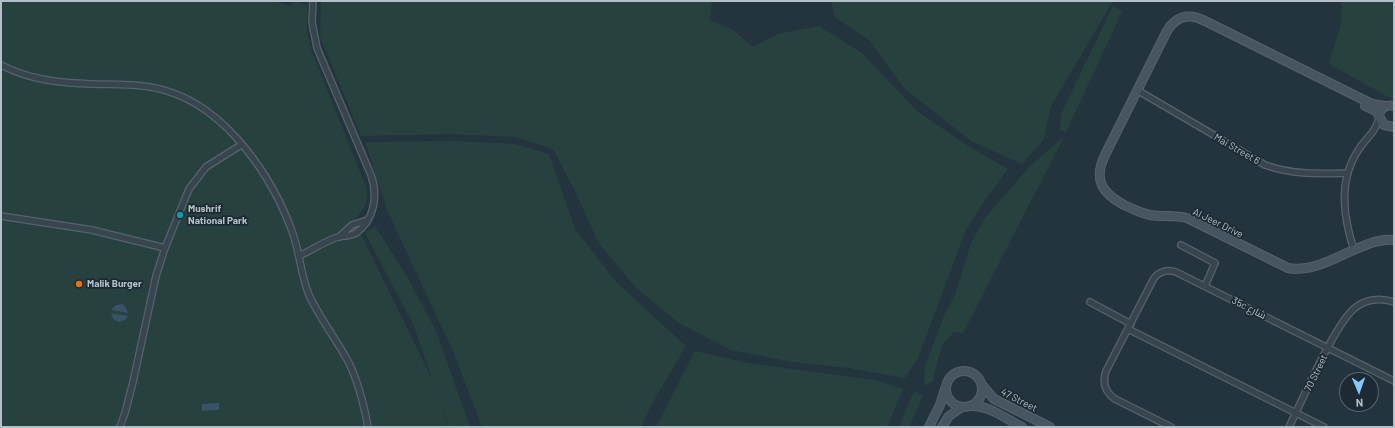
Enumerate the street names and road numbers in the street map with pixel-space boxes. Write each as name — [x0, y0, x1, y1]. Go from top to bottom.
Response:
street label: Mai Street 6 — [1212, 131, 1262, 167]
street label: Al Jeer Drive — [1191, 206, 1245, 240]
street label: 35c شارع — [1230, 294, 1268, 322]
street label: 70 Street — [1302, 353, 1330, 393]
street label: 47 Street — [999, 386, 1039, 414]

